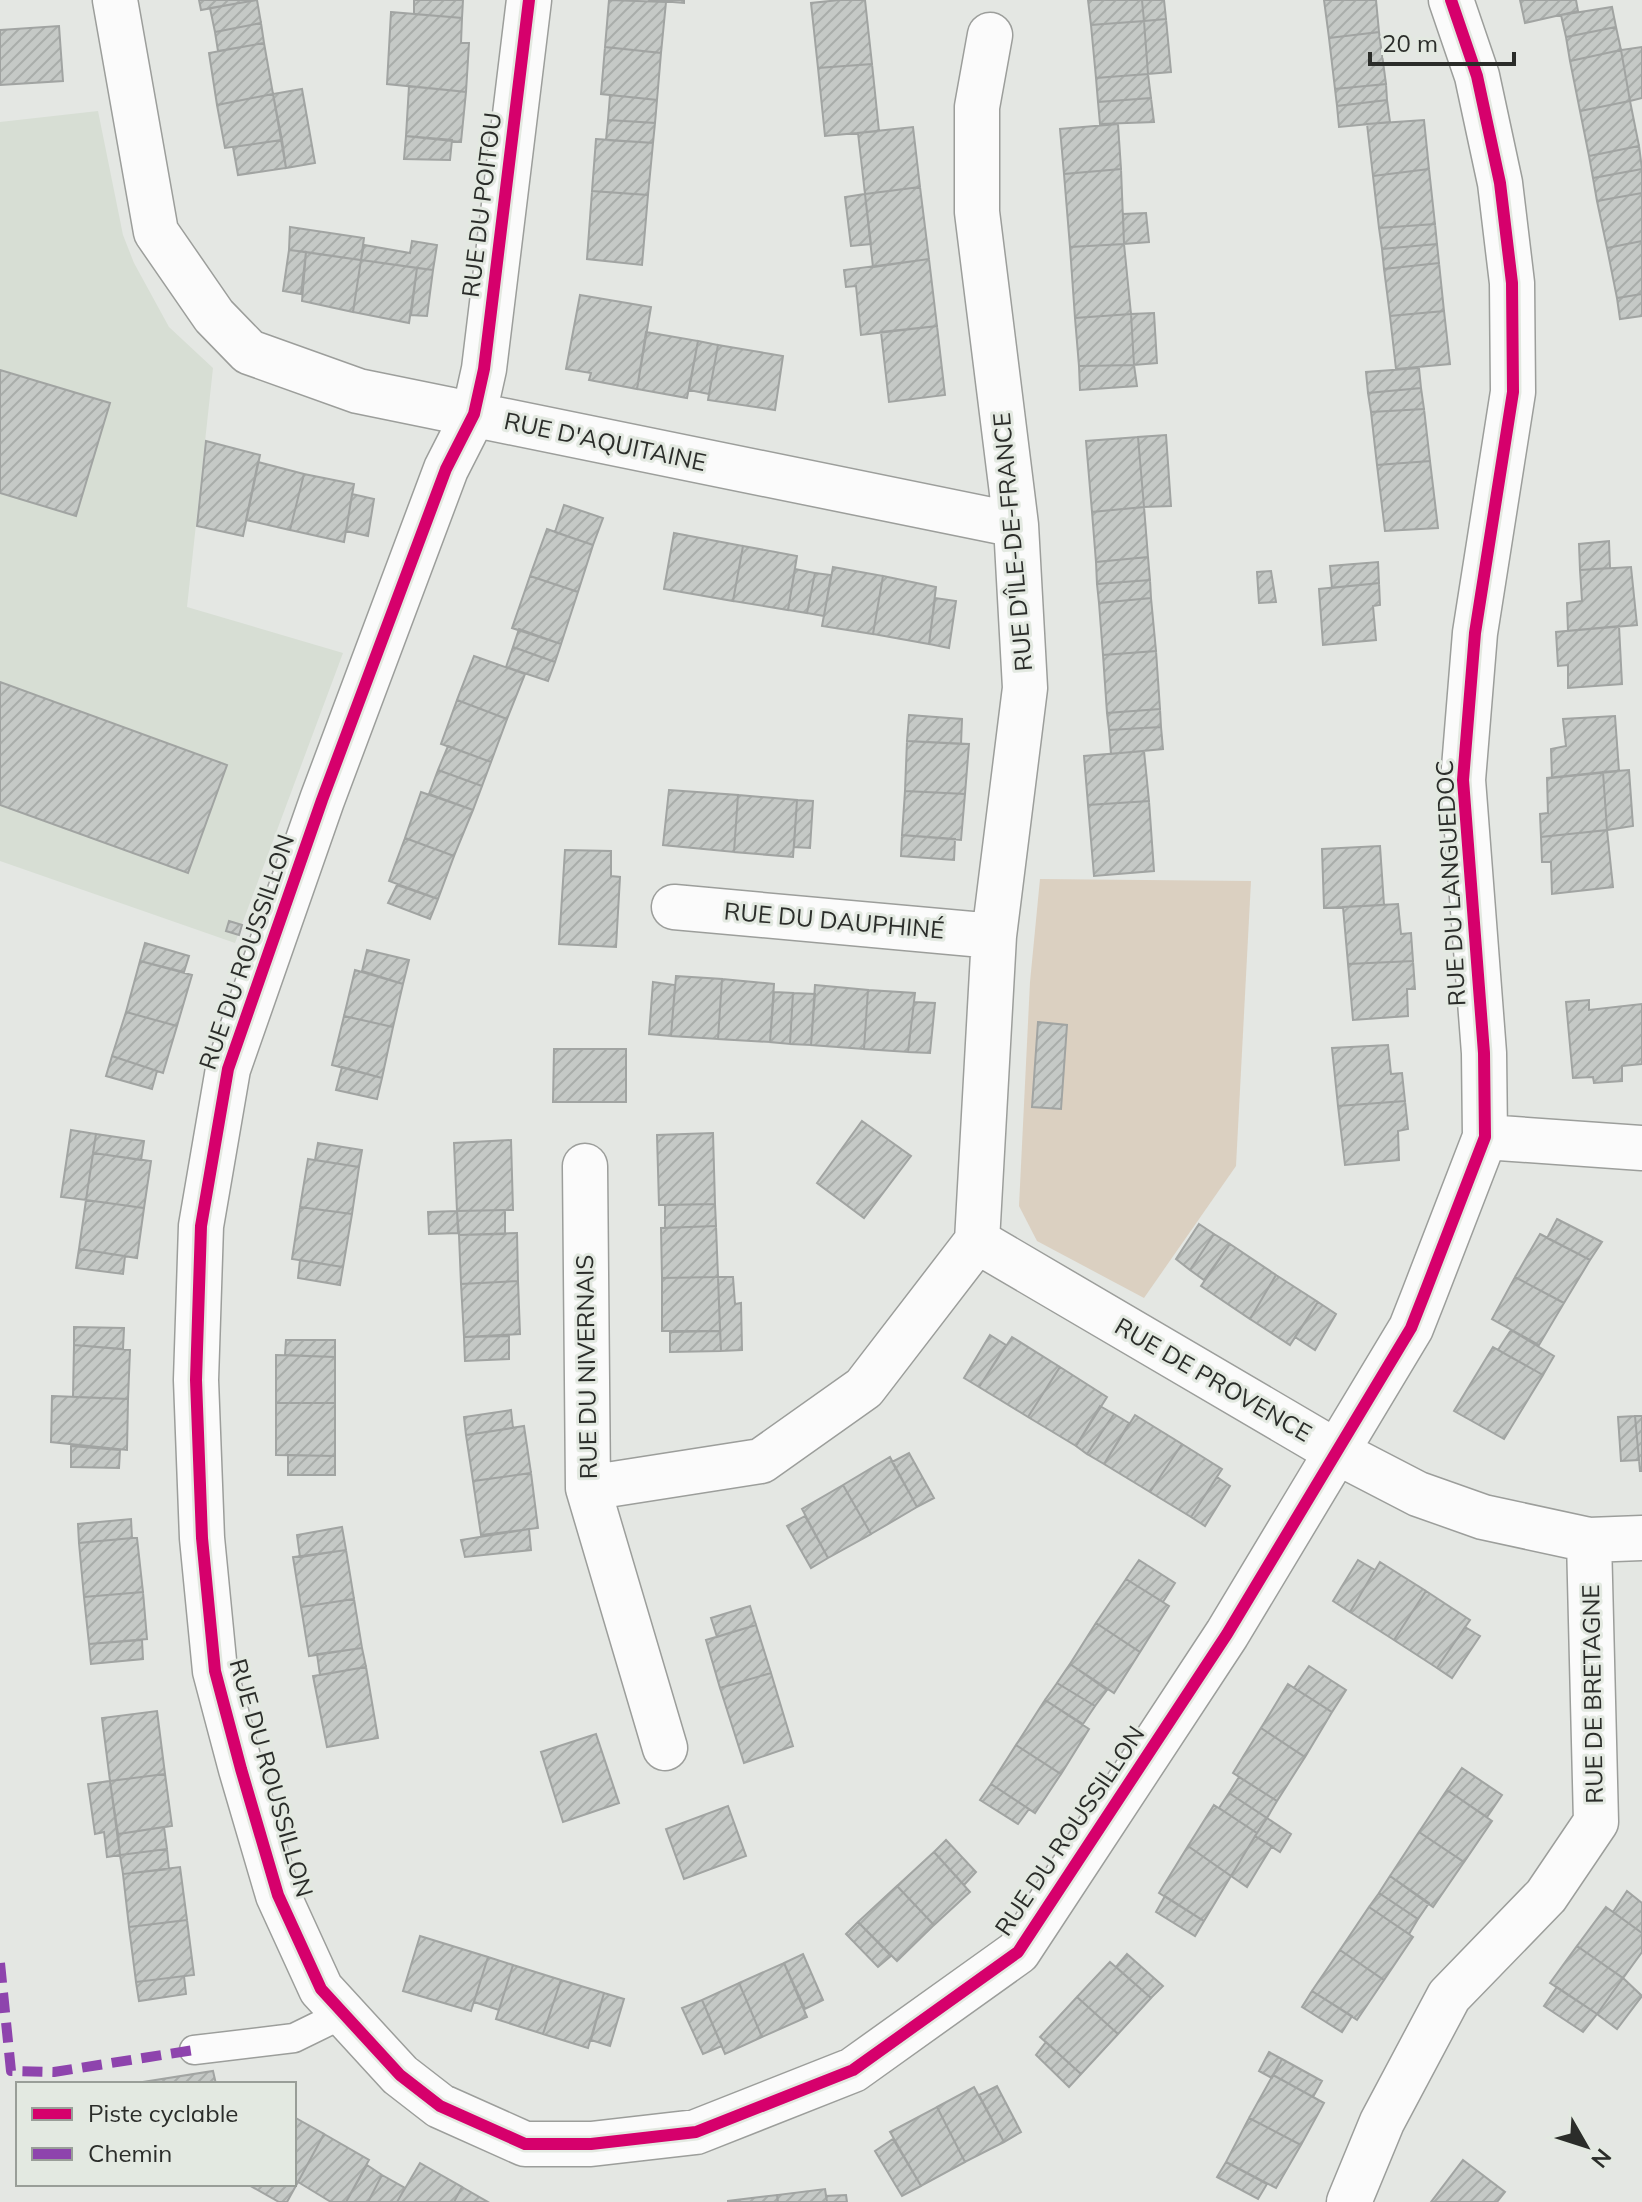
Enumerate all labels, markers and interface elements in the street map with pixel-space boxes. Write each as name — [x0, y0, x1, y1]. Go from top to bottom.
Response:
scale bar — [1370, 16, 1514, 66]
text: 20 m — [1382, 28, 1438, 58]
street label: RUE DU POITOU — [455, 111, 507, 299]
street label: RUE D'AQUITAINE — [501, 405, 709, 477]
street label: RUE D'ÎLE-DE-FRANCE — [986, 411, 1038, 673]
street label: RUE DU LANGUEDOC — [1429, 759, 1471, 1007]
street label: RUE DU ROUSSILLON — [192, 830, 300, 1073]
street label: RUE DU DAUPHINÉ — [723, 895, 946, 945]
street label: RUE DU NIVERNAIS — [569, 1254, 603, 1480]
street label: RUE DE PROVENCE — [1110, 1311, 1317, 1448]
street label: RUE DE BRETAGNE — [1575, 1584, 1609, 1804]
street label: RUE DU ROUSSILLON — [224, 1655, 320, 1900]
street label: RUE DU ROUSSILLON — [988, 1720, 1151, 1941]
legend — [16, 2082, 296, 2186]
text: Piste cyclable — [88, 2098, 238, 2128]
north arrow — [1546, 2106, 1626, 2186]
text: Chemin — [88, 2138, 172, 2168]
text: N — [1585, 2143, 1618, 2174]

